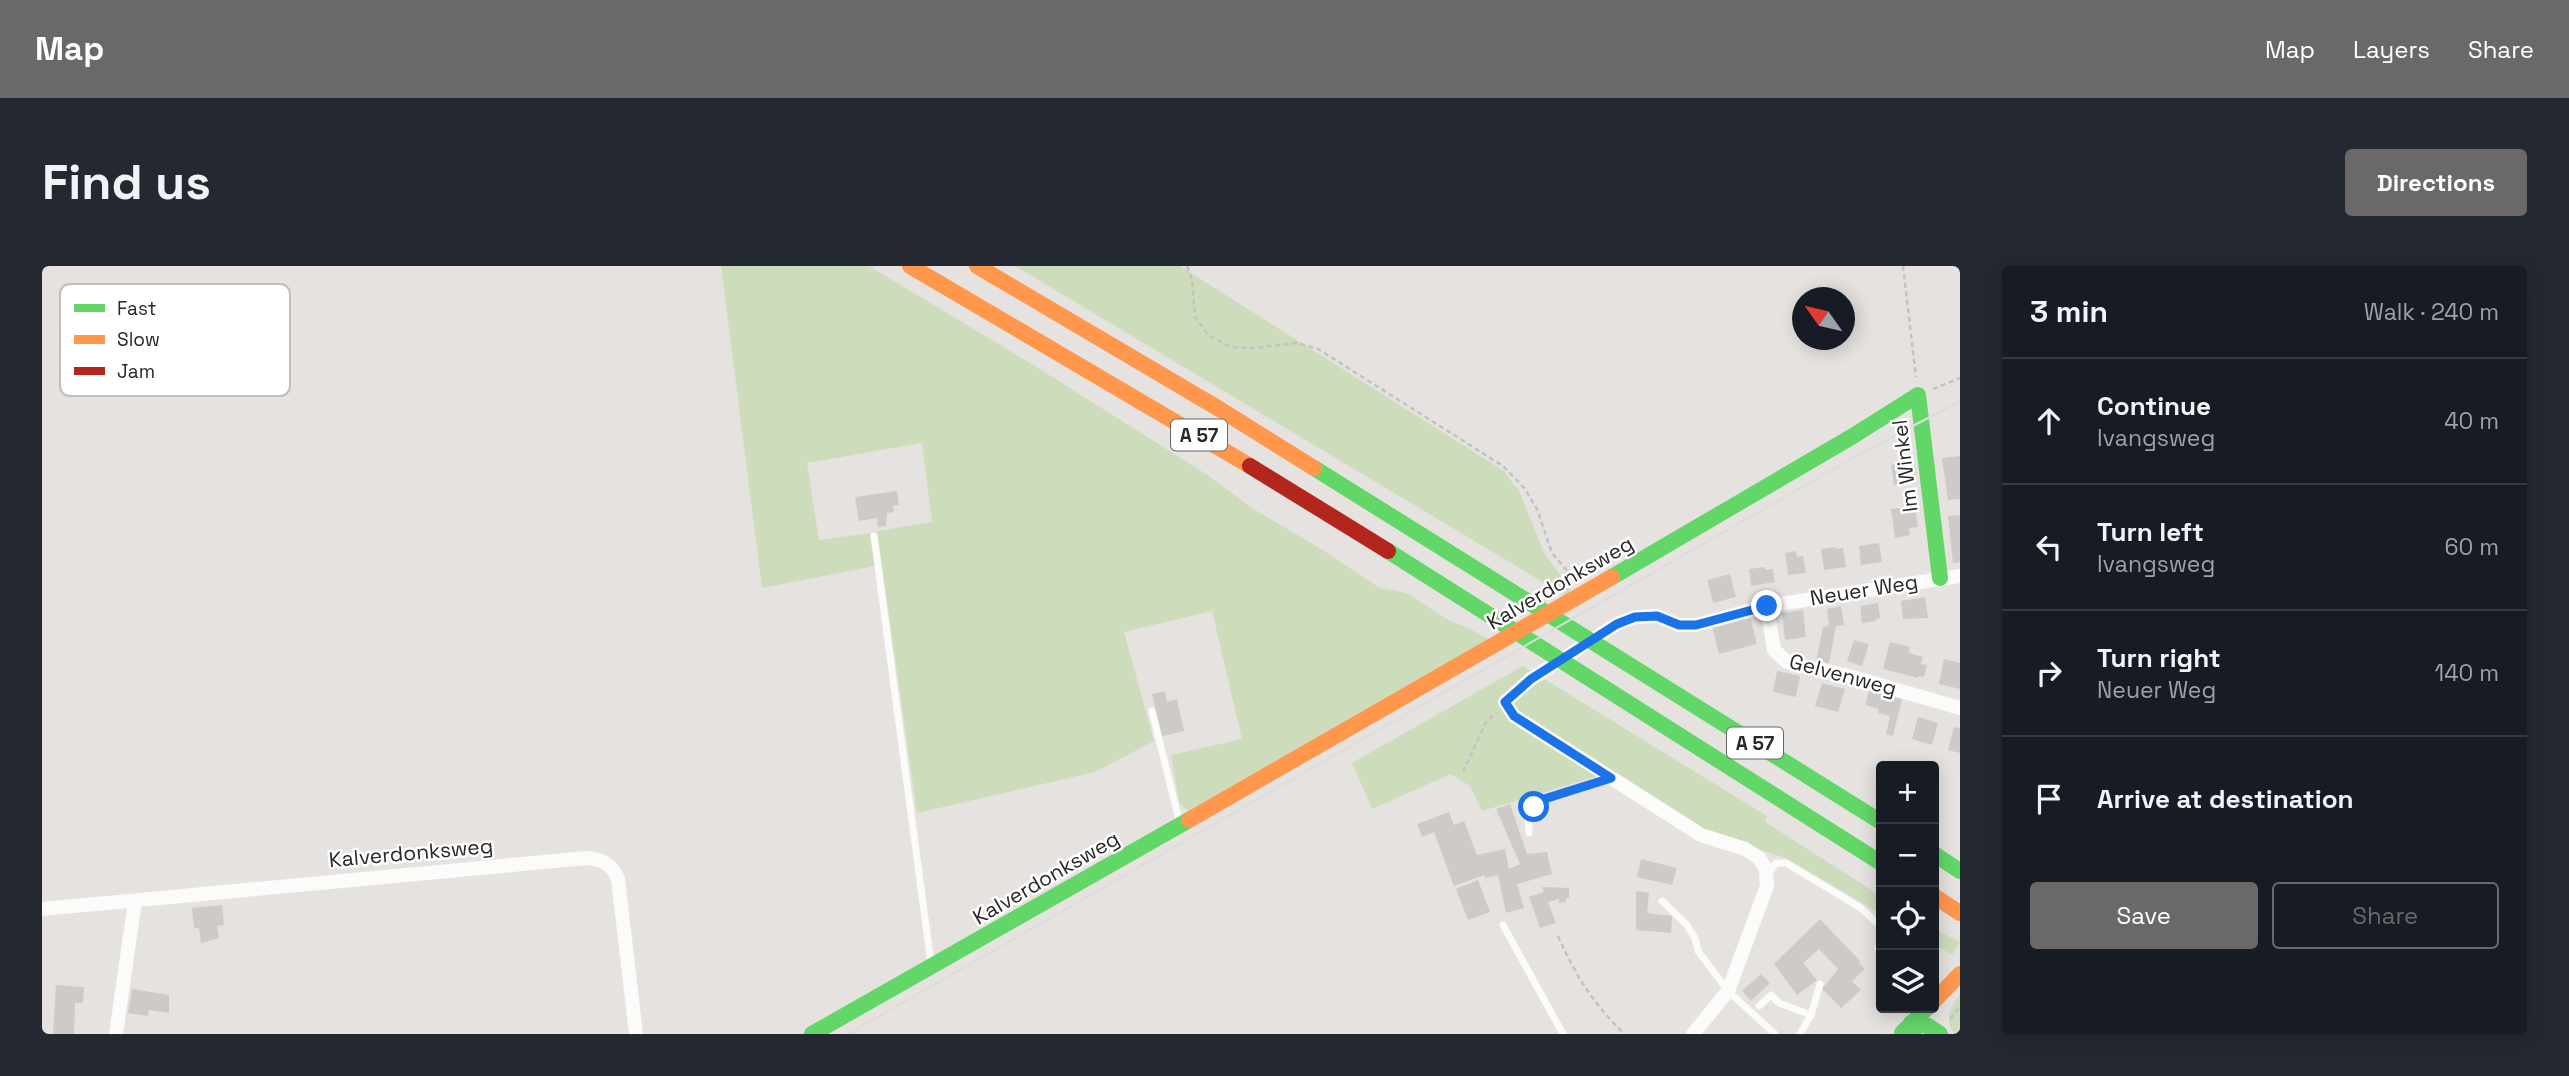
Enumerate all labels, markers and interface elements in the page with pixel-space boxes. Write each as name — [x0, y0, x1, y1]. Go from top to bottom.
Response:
text: Map — [35, 28, 104, 70]
text: Map — [2265, 34, 2315, 65]
text: Layers — [2353, 34, 2430, 65]
text: Share — [2468, 34, 2534, 65]
button: Directions — [2345, 149, 2527, 216]
text: Find us — [42, 151, 211, 213]
legend — [60, 284, 290, 396]
north arrow — [1792, 287, 1855, 350]
text: 3 min — [2030, 292, 2108, 331]
text: Fast — [117, 296, 157, 321]
text: Walk · 240 m — [2364, 297, 2499, 327]
text: Slow — [117, 327, 160, 352]
text: Jam — [117, 359, 155, 384]
text: Continue — [2097, 389, 2211, 423]
icon: ahead — [2030, 402, 2068, 440]
text: 40 m — [2444, 406, 2499, 436]
street label: Im Winkel — [1885, 418, 1924, 514]
road number: A 57 — [1171, 420, 1227, 450]
text: Ivangsweg — [2097, 423, 2215, 453]
text: Turn left — [2097, 515, 2204, 549]
icon: left — [2030, 528, 2068, 566]
street label: Kalverdonksweg — [1482, 530, 1638, 635]
text: 60 m — [2444, 532, 2499, 562]
text: Ivangsweg — [2097, 549, 2215, 579]
street label: Neuer Weg — [1808, 568, 1920, 611]
route end — [1751, 590, 1782, 621]
text: Turn right — [2097, 641, 2221, 675]
street label: Gelvenweg — [1786, 647, 1900, 702]
icon: right — [2030, 654, 2068, 692]
text: 140 m — [2435, 658, 2499, 688]
text: Neuer Weg — [2097, 675, 2216, 705]
road number: A 57 — [1727, 728, 1783, 758]
map controls — [1876, 761, 1939, 1013]
button: + — [1876, 761, 1939, 824]
icon: arrive — [2030, 780, 2068, 818]
text: Arrive at destination — [2097, 782, 2354, 816]
route start — [1518, 791, 1549, 822]
button: − — [1876, 824, 1939, 887]
street label: Kalverdonksweg — [968, 825, 1124, 930]
street label: Kalverdonksweg — [328, 832, 494, 873]
button: Save — [2030, 882, 2258, 949]
button: Share — [2272, 882, 2499, 949]
button: locate — [1876, 887, 1939, 950]
button: layers — [1876, 950, 1939, 1013]

